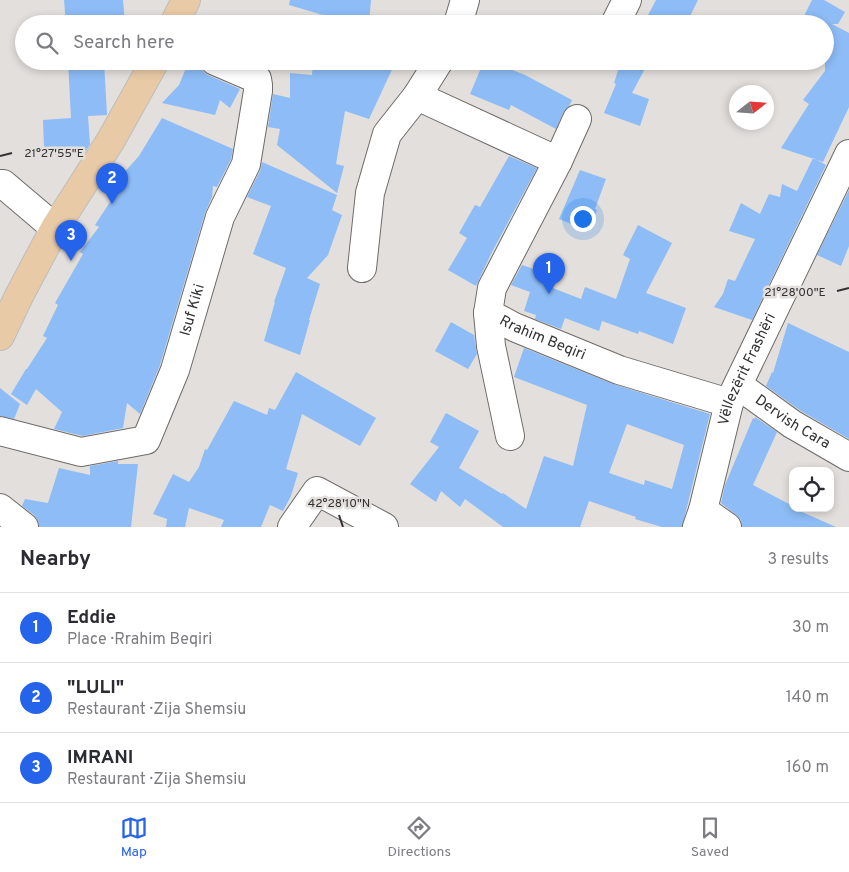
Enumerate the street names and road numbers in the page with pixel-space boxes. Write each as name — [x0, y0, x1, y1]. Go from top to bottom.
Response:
street label: Isuf Kiki — [176, 282, 209, 338]
street label: Vëllezërit Frashëri — [714, 310, 780, 427]
street label: Rrahim Beqiri — [496, 311, 588, 365]
street label: Dervish Cara — [751, 391, 833, 453]

